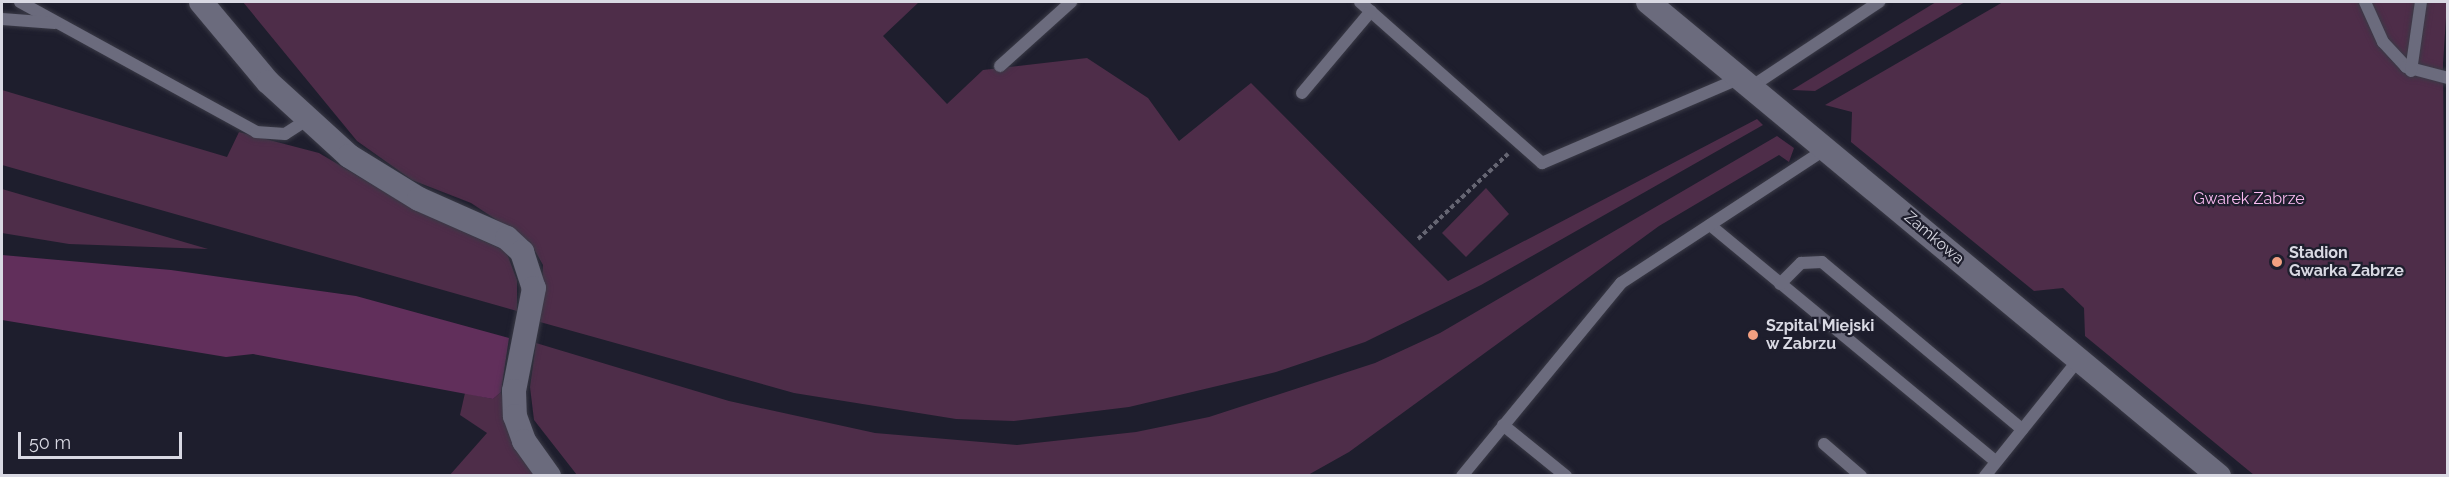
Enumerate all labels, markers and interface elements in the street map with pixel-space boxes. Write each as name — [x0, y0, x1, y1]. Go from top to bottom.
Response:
park label: Gwarek Zabrze — [2193, 189, 2305, 209]
street label: Zamkowa — [1900, 207, 1968, 269]
place label: Stadion Gwarka Zabrze — [2289, 243, 2404, 281]
marker: Stadion Gwarka Zabrze — [2270, 255, 2284, 269]
place label: Szpital Miejski w Zabrzu — [1766, 316, 1875, 354]
marker: Szpital Miejski w Zabrzu — [1744, 326, 1762, 344]
scale bar — [21, 420, 184, 458]
text: 50 m — [29, 432, 71, 453]

